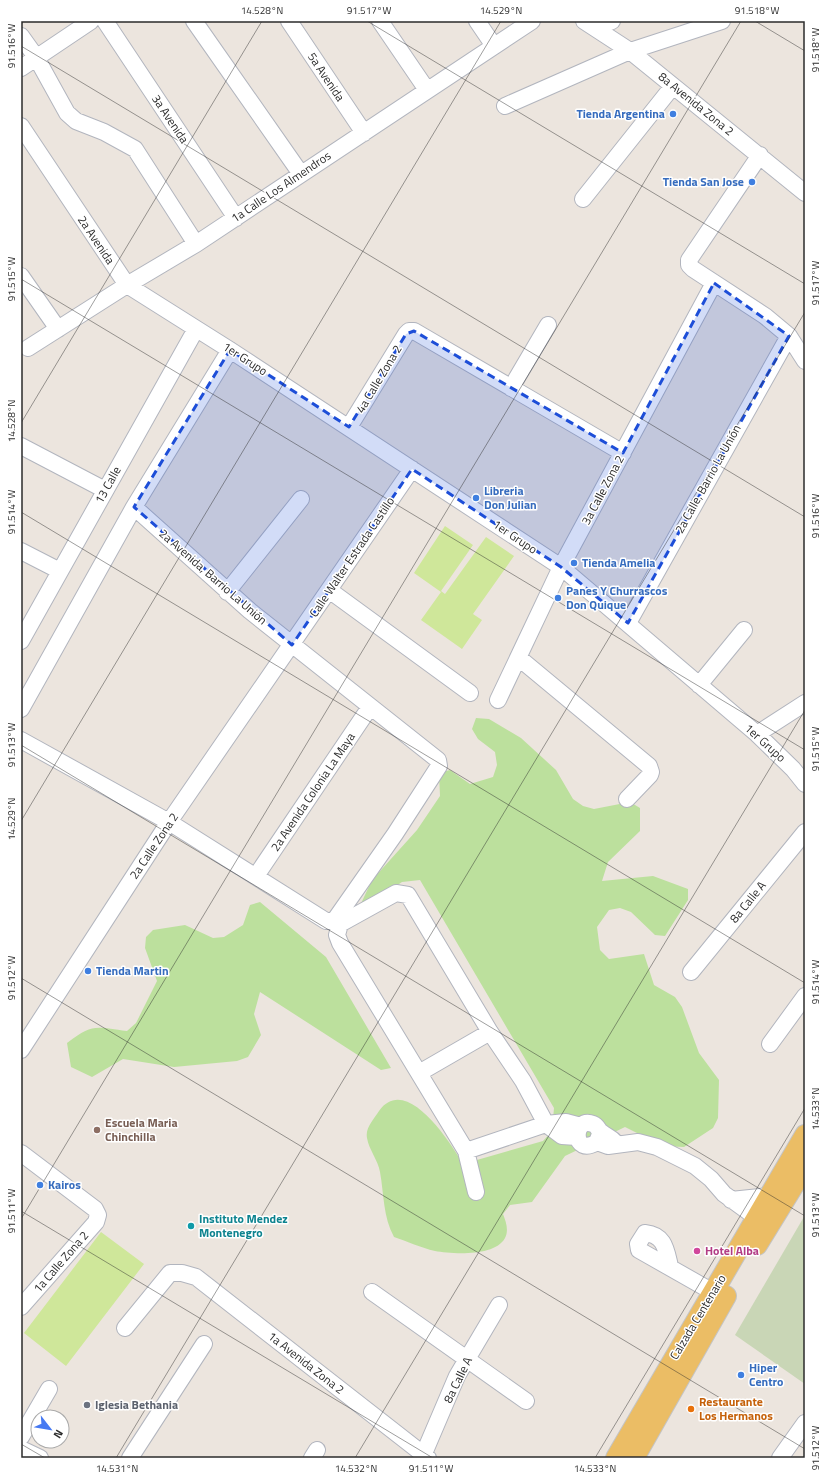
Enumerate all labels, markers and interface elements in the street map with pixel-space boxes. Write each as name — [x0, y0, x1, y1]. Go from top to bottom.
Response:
text: 14.528°N — [241, 3, 283, 18]
text: 91.517°W — [347, 3, 391, 18]
text: 14.529°N — [480, 3, 522, 18]
text: 91.518°W — [735, 3, 779, 18]
text: 91.516°W — [4, 24, 19, 68]
text: 91.518°W — [808, 28, 823, 72]
street label: 5a Avenida — [303, 48, 350, 105]
street label: 8a Avenida Zona 2 — [654, 67, 738, 140]
street label: 3a Avenida — [147, 90, 194, 147]
place label: Tienda Argentina — [576, 104, 665, 123]
marker: Tienda Argentina — [668, 109, 678, 119]
street label: 1a Calle Los Almendros — [227, 146, 335, 227]
place label: Tienda San Jose — [663, 172, 744, 191]
marker: Tienda San Jose — [747, 177, 757, 187]
street label: 2a Avenida — [73, 211, 120, 268]
text: 91.515°W — [4, 257, 19, 301]
text: 91.517°W — [808, 261, 823, 305]
street label: 1er Grupo — [219, 337, 271, 380]
street label: 4a Calle Zona 2 — [351, 341, 406, 416]
text: 14.528°N — [4, 400, 19, 442]
street label: 2a Calle, Barrio La Unión — [670, 421, 745, 537]
street label: 3a Calle Zona 2 — [576, 451, 629, 528]
street label: 13 Calle — [90, 463, 126, 507]
place label: Libreria Don Julian — [484, 481, 537, 514]
text: 91.514°W — [4, 490, 19, 534]
street label: Calle Walter Estrada Castillo — [304, 493, 399, 621]
marker: Libreria Don Julian — [471, 493, 481, 503]
text: 91.516°W — [808, 494, 823, 538]
street label: 1er Grupo — [489, 515, 541, 558]
street label: 2a Avenida, Barrio La Unión — [155, 524, 272, 629]
place label: Tienda Amelia — [582, 553, 655, 572]
marker: Tienda Amelia — [569, 558, 579, 568]
place label: Panes Y Churrascos Don Quique — [566, 581, 668, 614]
marker: Panes Y Churrascos Don Quique — [553, 593, 563, 603]
street label: 1er Grupo — [740, 719, 790, 766]
text: 91.513°W — [4, 723, 19, 767]
text: 91.515°W — [808, 727, 823, 771]
street label: 2a Avenida Colonia La Maya — [266, 728, 360, 855]
text: 14.529°N — [4, 798, 19, 840]
street label: 2a Calle Zona 2 — [124, 809, 183, 883]
street label: 8a Calle A — [725, 877, 771, 927]
text: 91.512°W — [4, 956, 19, 1000]
text: 91.514°W — [808, 960, 823, 1004]
place label: Tienda Martin — [96, 961, 169, 980]
marker: Tienda Martin — [83, 966, 93, 976]
text: 14.533°N — [808, 1088, 823, 1130]
place label: Escuela Maria Chinchilla — [105, 1113, 178, 1146]
marker: Escuela Maria Chinchilla — [92, 1125, 102, 1135]
place label: Kairos — [48, 1175, 81, 1194]
marker: Kairos — [35, 1180, 45, 1190]
text: 91.511°W — [4, 1189, 19, 1233]
text: 91.513°W — [808, 1193, 823, 1237]
place label: Instituto Mendez Montenegro — [199, 1209, 288, 1242]
marker: Instituto Mendez Montenegro — [186, 1221, 196, 1231]
street label: 1a Calle Zona 2 — [28, 1227, 93, 1297]
place label: Hotel Alba — [705, 1241, 759, 1260]
marker: Hotel Alba — [692, 1246, 702, 1256]
street label: Calzada Centenario — [665, 1270, 731, 1363]
street label: 1a Avenida Zona 2 — [264, 1327, 349, 1399]
street label: 8a Calle A — [438, 1353, 477, 1406]
place label: Hiper Centro — [749, 1358, 783, 1391]
marker: Hiper Centro — [736, 1370, 746, 1380]
place label: Restaurante Los Hermanos — [699, 1392, 773, 1425]
place label: Iglesia Bethania — [95, 1395, 178, 1414]
marker: Iglesia Bethania — [82, 1400, 92, 1410]
marker: Restaurante Los Hermanos — [686, 1404, 696, 1414]
north arrow — [30, 1409, 70, 1449]
text: 91.512°W — [808, 1426, 823, 1470]
text: N — [50, 1427, 67, 1442]
text: 14.531°N — [96, 1461, 138, 1476]
text: 14.532°N — [335, 1461, 377, 1476]
text: 91.511°W — [409, 1461, 453, 1476]
text: 14.533°N — [574, 1461, 616, 1476]

